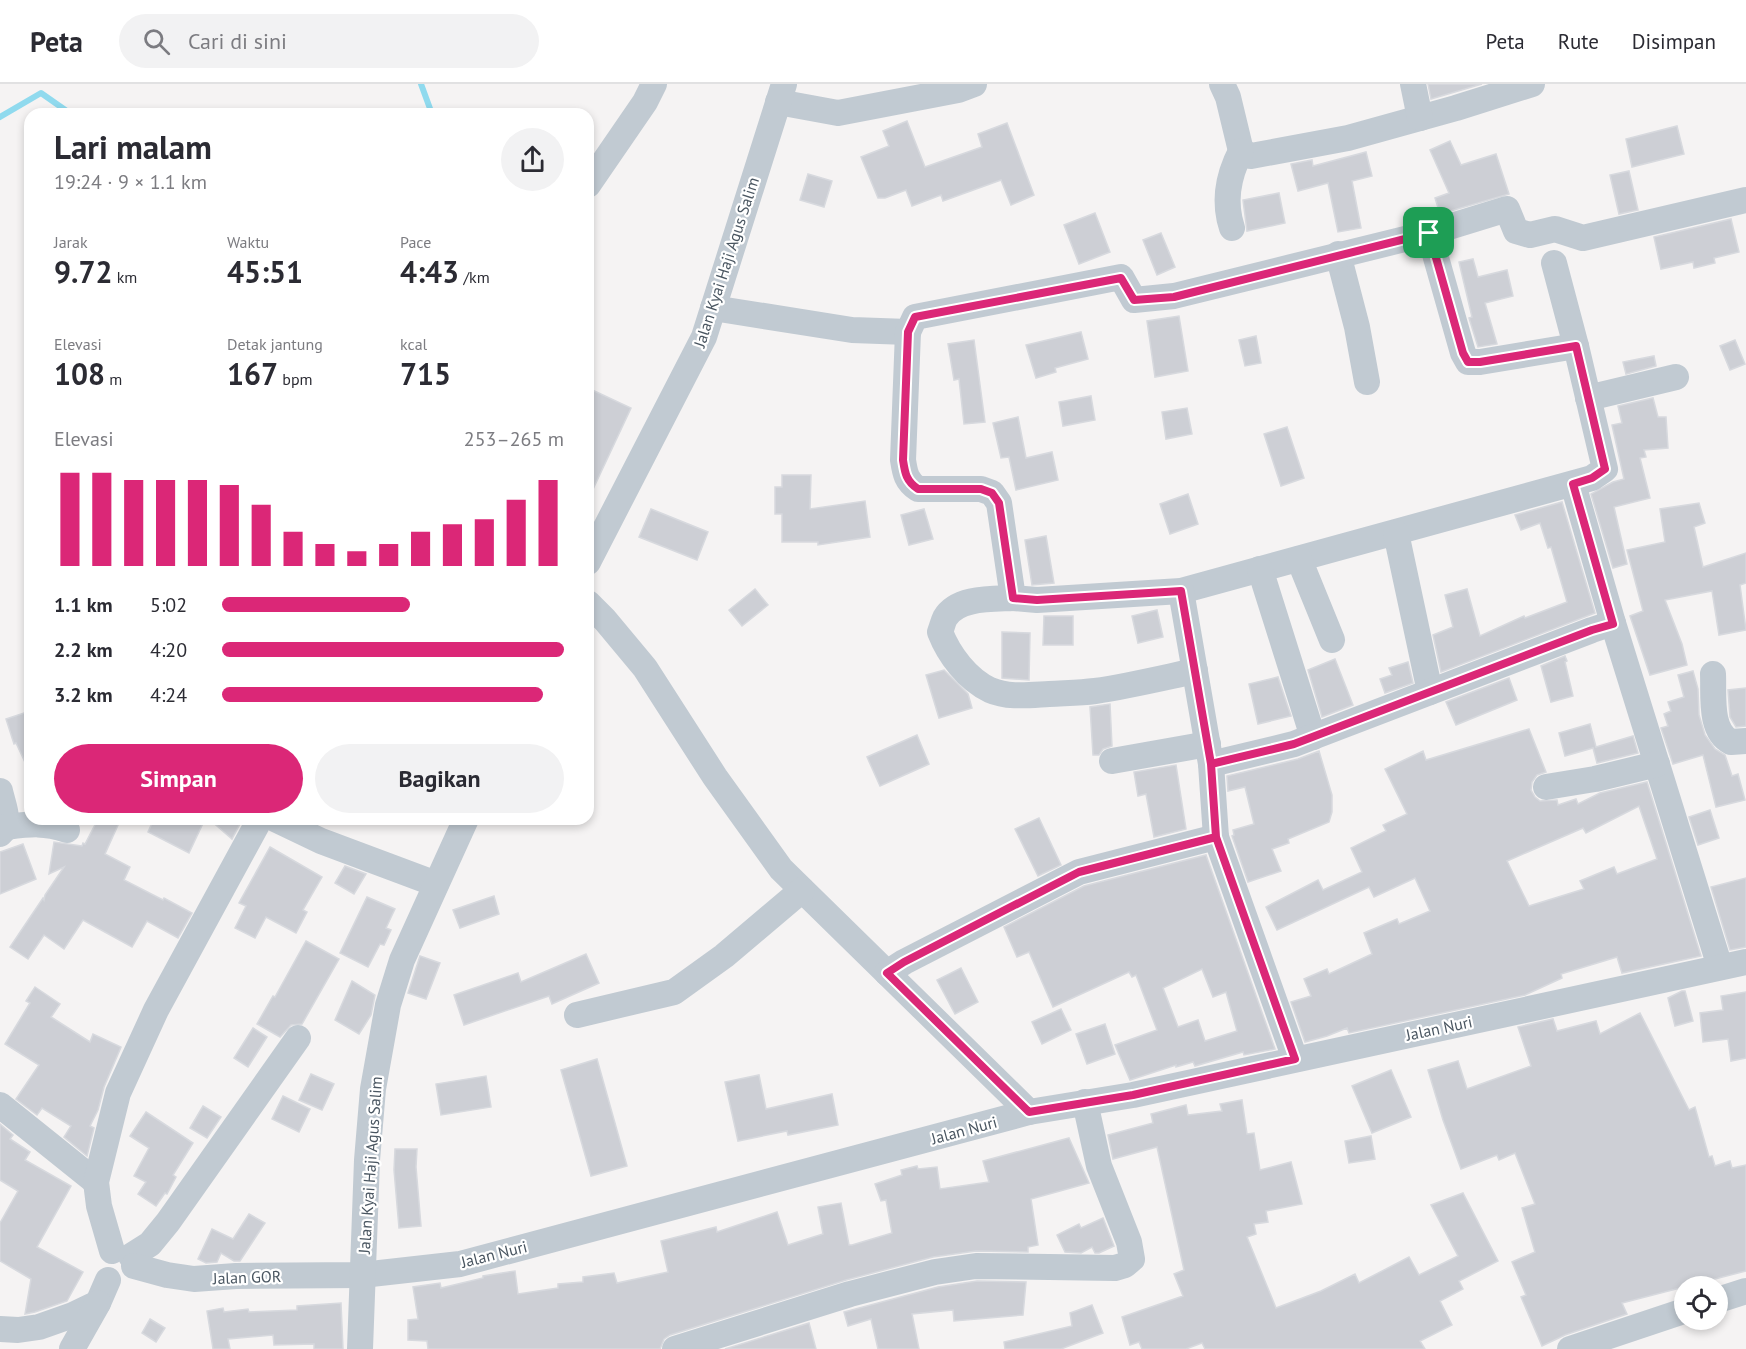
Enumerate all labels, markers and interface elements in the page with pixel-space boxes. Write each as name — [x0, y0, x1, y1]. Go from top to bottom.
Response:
search box — [119, 14, 539, 68]
text: Peta — [30, 23, 83, 60]
icon: search — [140, 25, 173, 58]
text: Cari di sini — [188, 27, 287, 55]
text: Peta — [1485, 28, 1525, 55]
text: Rute — [1558, 28, 1599, 55]
text: Disimpan — [1632, 28, 1716, 55]
text: Lari malam — [54, 125, 212, 168]
button: share — [501, 128, 564, 191]
text: 19:24 · 9 × 1.1 km — [54, 169, 207, 195]
street label: Jalan Kyai Haji Agus Salim — [689, 174, 763, 351]
pin — [1403, 207, 1454, 258]
icon: arrive — [1412, 216, 1445, 249]
text: Jarak — [54, 232, 88, 252]
text: Waktu — [227, 232, 269, 252]
text: Pace — [400, 232, 431, 252]
text: 9.72 — [54, 252, 112, 291]
text: 45:51 — [227, 252, 303, 291]
text: 4:43 — [400, 252, 459, 291]
text: km — [112, 267, 137, 287]
text: /km — [459, 267, 490, 287]
text: Elevasi — [54, 334, 102, 354]
text: Detak jantung — [227, 334, 323, 354]
text: kcal — [400, 334, 427, 354]
text: 108 — [54, 354, 105, 393]
text: 167 — [227, 354, 278, 393]
text: 715 — [400, 354, 451, 393]
text: m — [105, 369, 122, 389]
text: bpm — [278, 369, 313, 389]
text: Elevasi — [54, 426, 114, 452]
text: 253–265 m — [464, 426, 564, 452]
text: 1.1 km — [54, 592, 113, 618]
text: 5:02 — [150, 592, 187, 618]
text: 2.2 km — [54, 637, 113, 663]
text: 4:20 — [150, 637, 187, 663]
text: 3.2 km — [54, 682, 113, 708]
text: 4:24 — [150, 682, 187, 708]
button: Simpan — [54, 744, 303, 813]
button: Bagikan — [315, 744, 564, 813]
street label: Jalan Nuri — [1403, 1011, 1474, 1045]
street label: Jalan Kyai Haji Agus Salim — [354, 1076, 386, 1255]
street label: Jalan Nuri — [928, 1112, 999, 1149]
street label: Jalan Nuri — [458, 1236, 529, 1272]
street label: Jalan GOR — [211, 1266, 282, 1288]
map controls — [1674, 1276, 1728, 1330]
button: locate — [1674, 1276, 1728, 1330]

